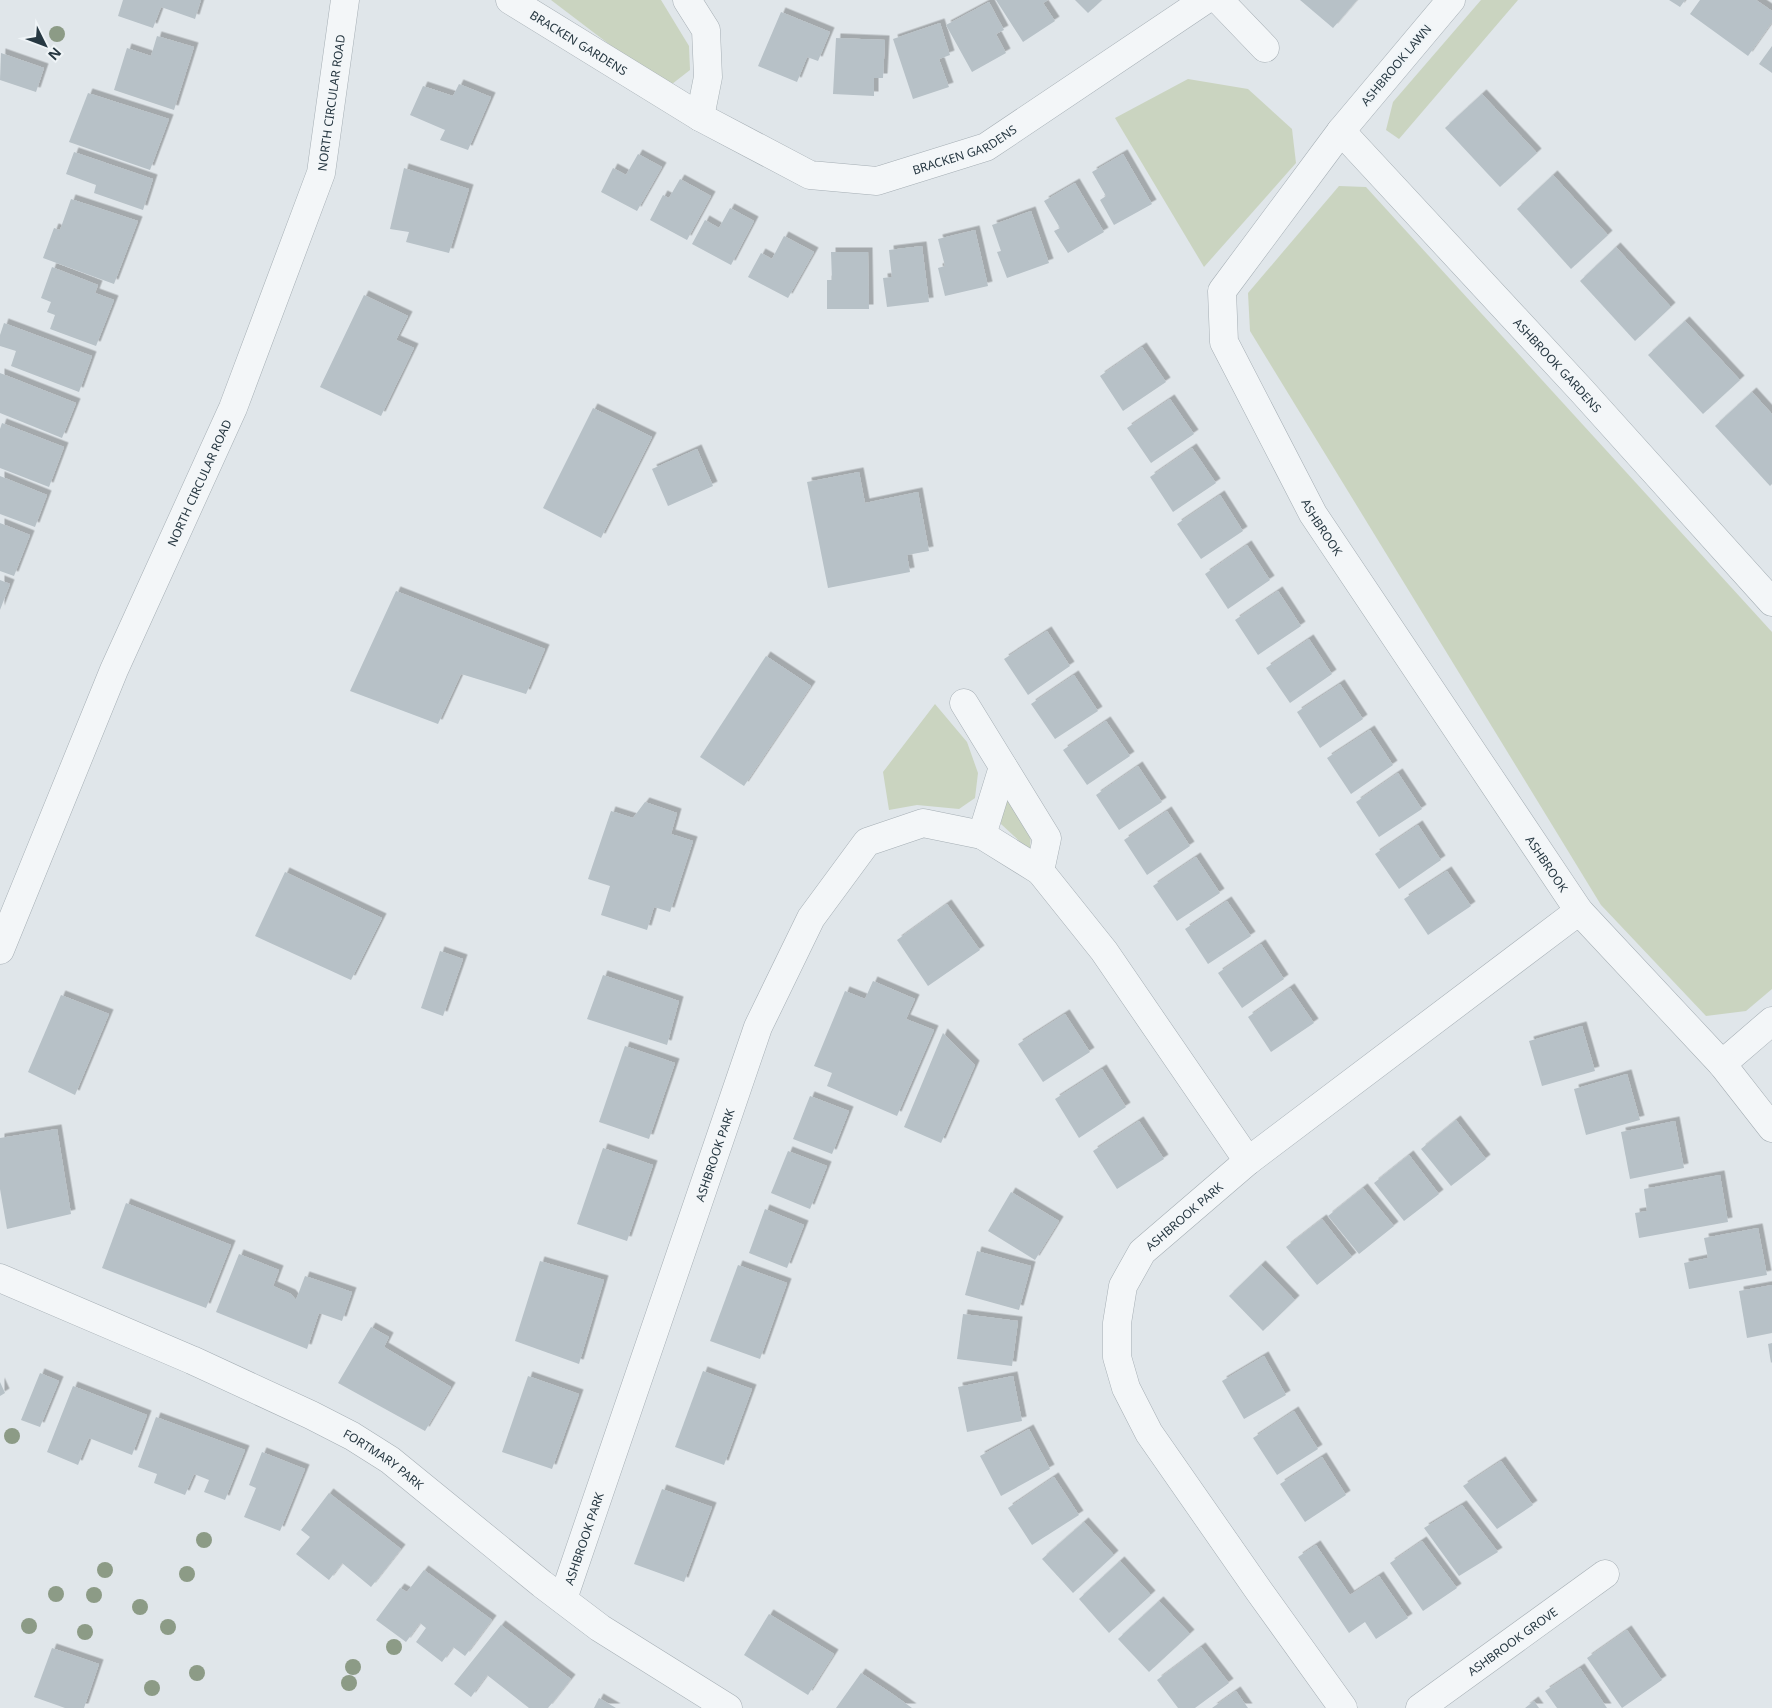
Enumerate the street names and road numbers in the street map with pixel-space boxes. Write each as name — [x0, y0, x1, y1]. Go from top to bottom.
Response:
street label: BRACKEN GARDENS — [527, 6, 631, 79]
street label: ASHBROOK LAWN — [1357, 21, 1435, 109]
street label: NORTH CIRCULAR ROAD — [313, 33, 349, 172]
street label: BRACKEN GARDENS — [910, 120, 1020, 178]
street label: ASHBROOK GARDENS — [1510, 314, 1606, 416]
street label: NORTH CIRCULAR ROAD — [163, 416, 235, 549]
street label: ASHBROOK — [1298, 495, 1347, 559]
street label: ASHBROOK — [1522, 832, 1573, 896]
street label: ASHBROOK PARK — [691, 1106, 738, 1204]
street label: ASHBROOK PARK — [1142, 1178, 1227, 1254]
street label: FORTMARY PARK — [341, 1425, 428, 1493]
street label: ASHBROOK PARK — [560, 1489, 608, 1587]
street label: ASHBROOK GROVE — [1464, 1603, 1561, 1679]

